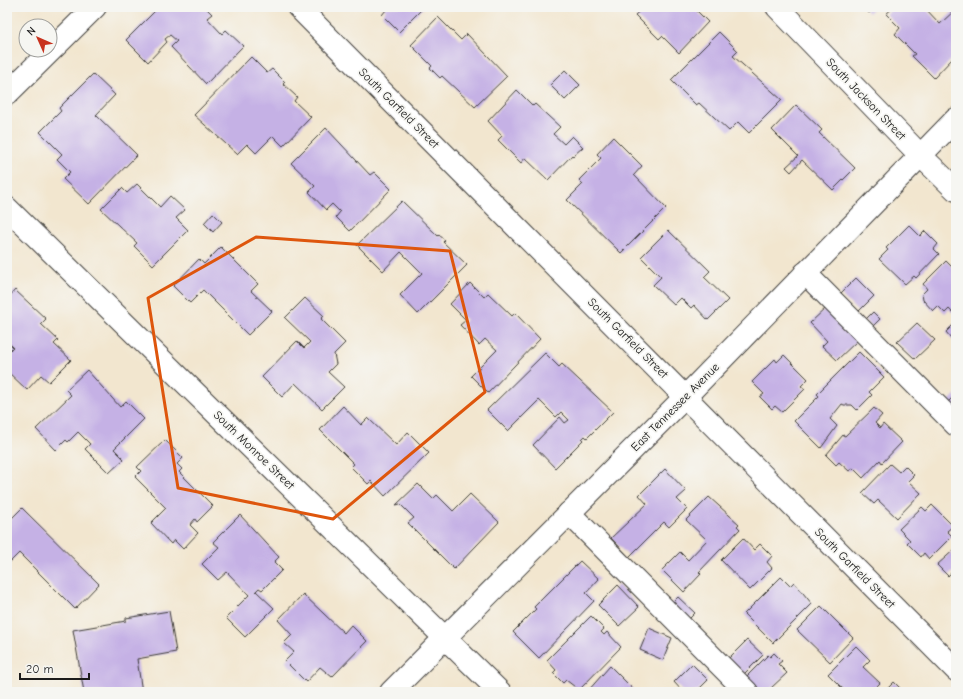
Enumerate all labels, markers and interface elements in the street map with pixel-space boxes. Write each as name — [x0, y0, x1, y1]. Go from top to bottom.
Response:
north arrow — [18, 18, 58, 58]
text: N — [24, 24, 38, 38]
street label: South Jackson Street — [823, 55, 909, 143]
street label: South Garfield Street — [356, 65, 442, 151]
street label: South Garfield Street — [585, 295, 671, 381]
street label: East Tennessee Avenue — [628, 360, 722, 454]
street label: South Monroe Street — [211, 408, 298, 493]
street label: South Garfield Street — [812, 525, 898, 611]
scale bar — [20, 655, 89, 681]
text: 20 m — [26, 662, 54, 676]

